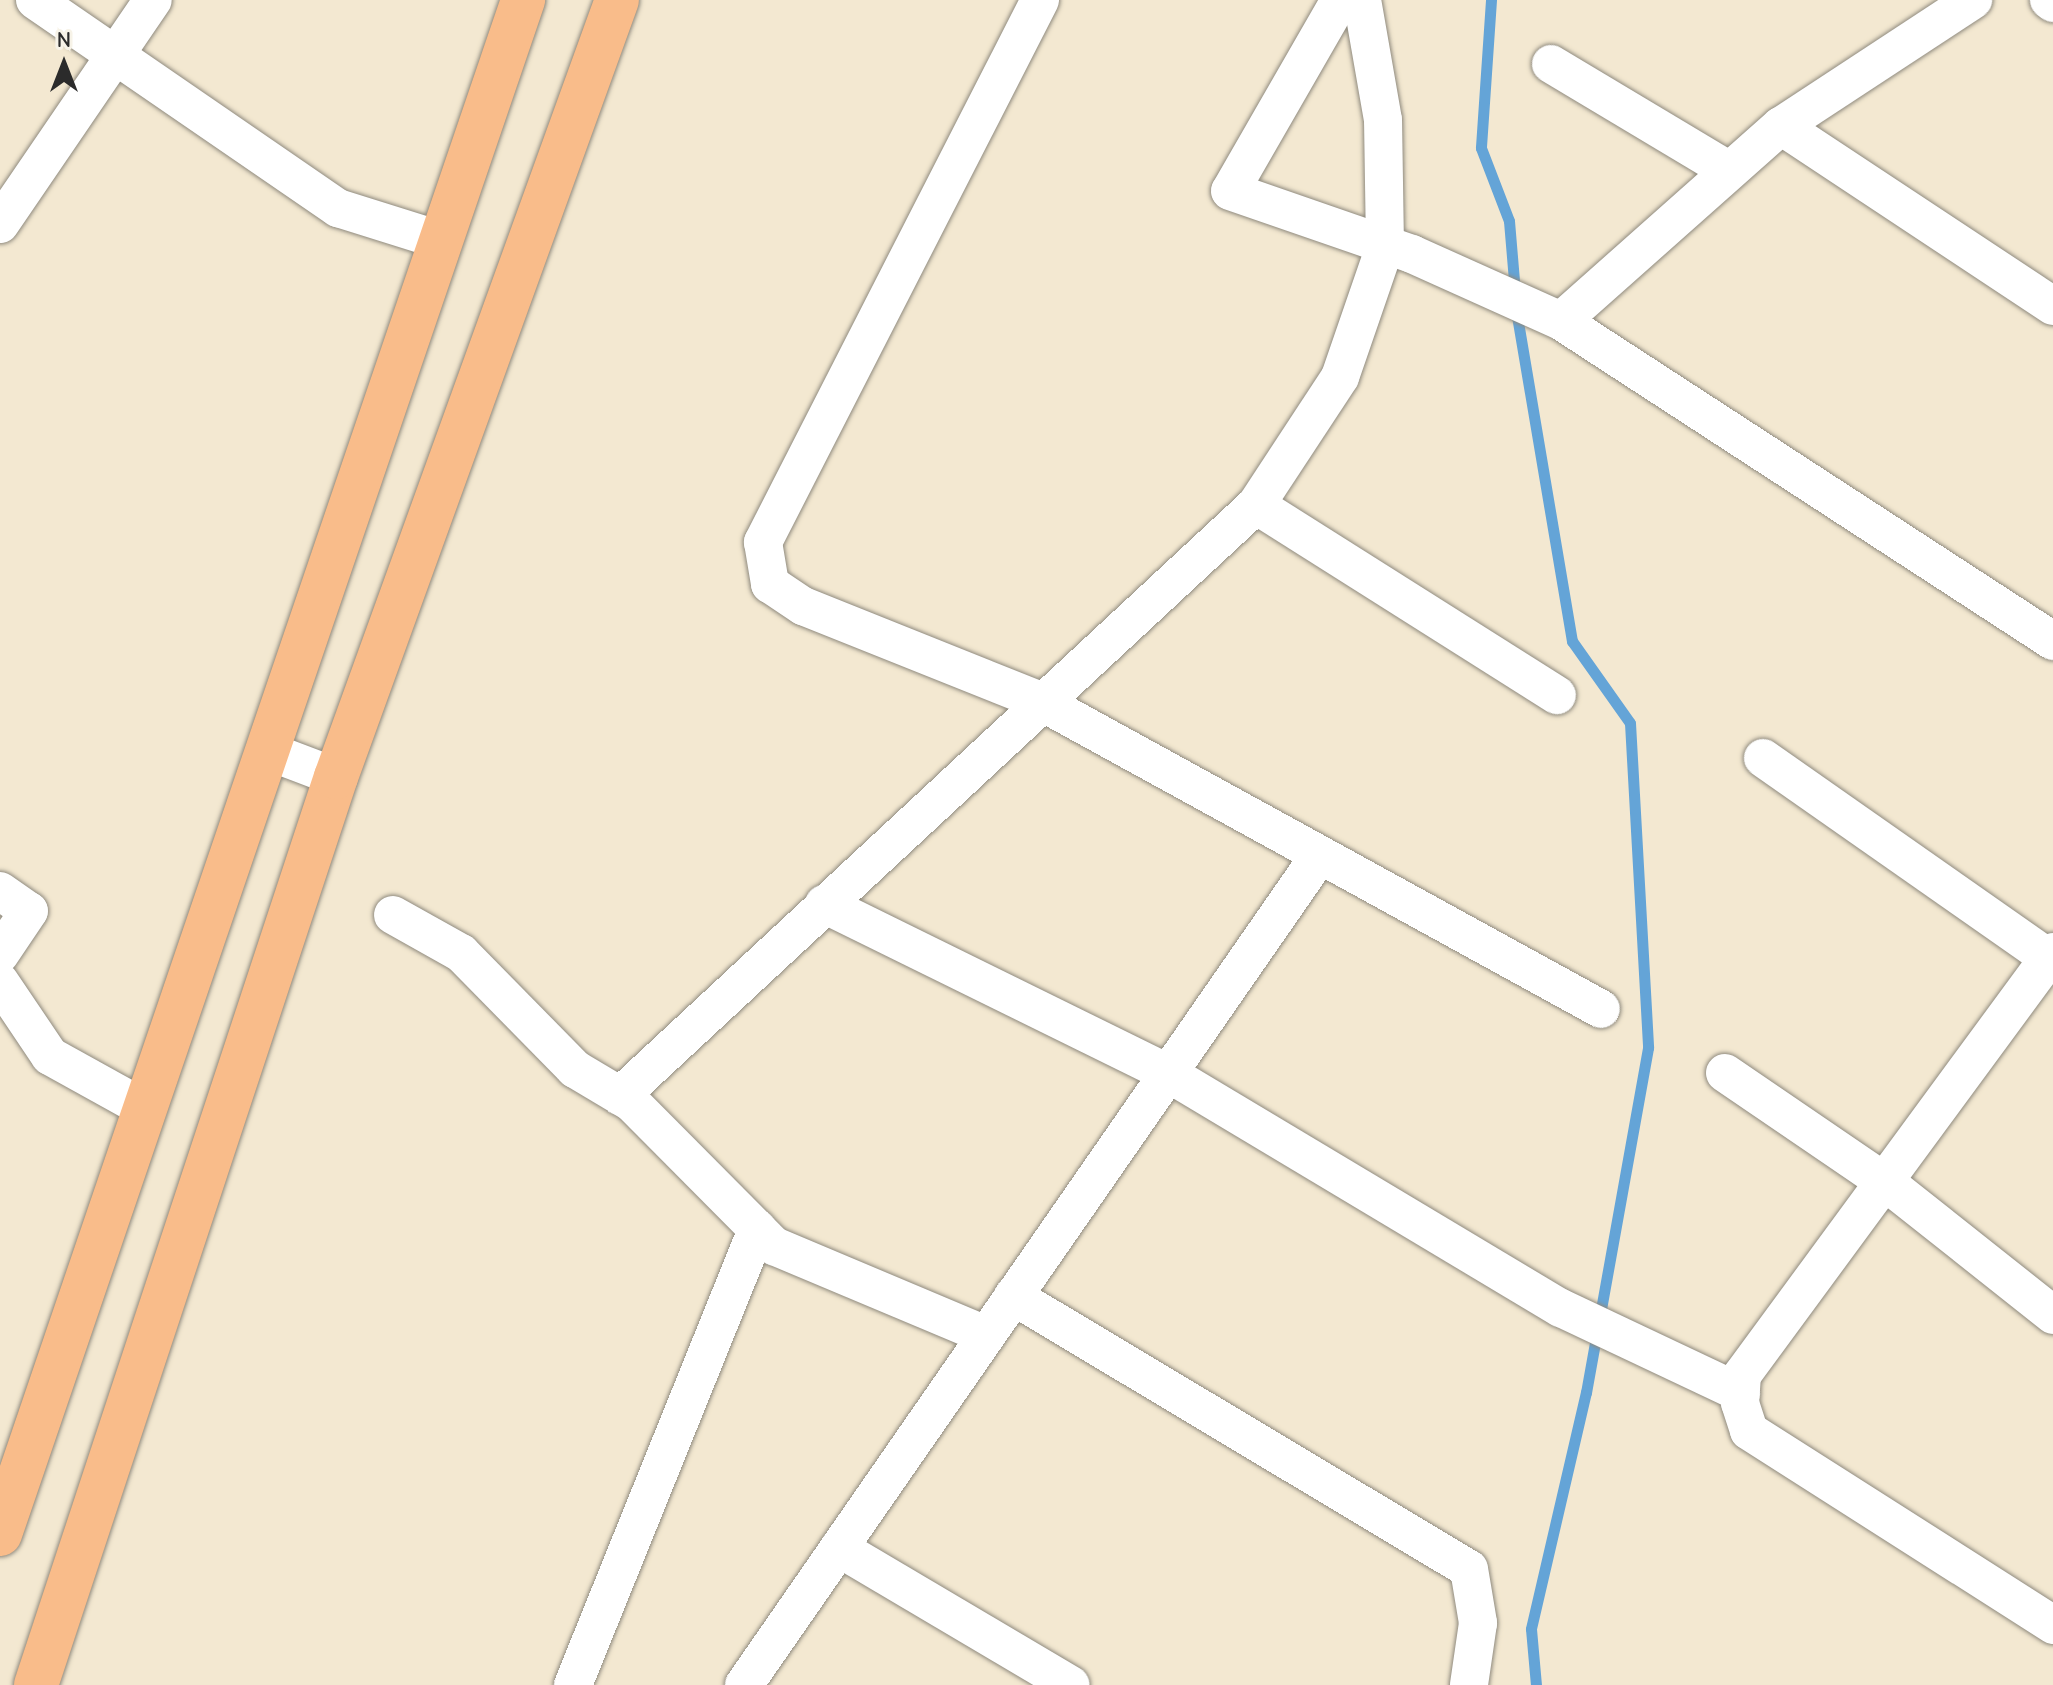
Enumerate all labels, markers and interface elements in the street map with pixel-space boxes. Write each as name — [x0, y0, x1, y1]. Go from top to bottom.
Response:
north arrow — [24, 24, 104, 104]
text: N — [57, 27, 71, 53]

